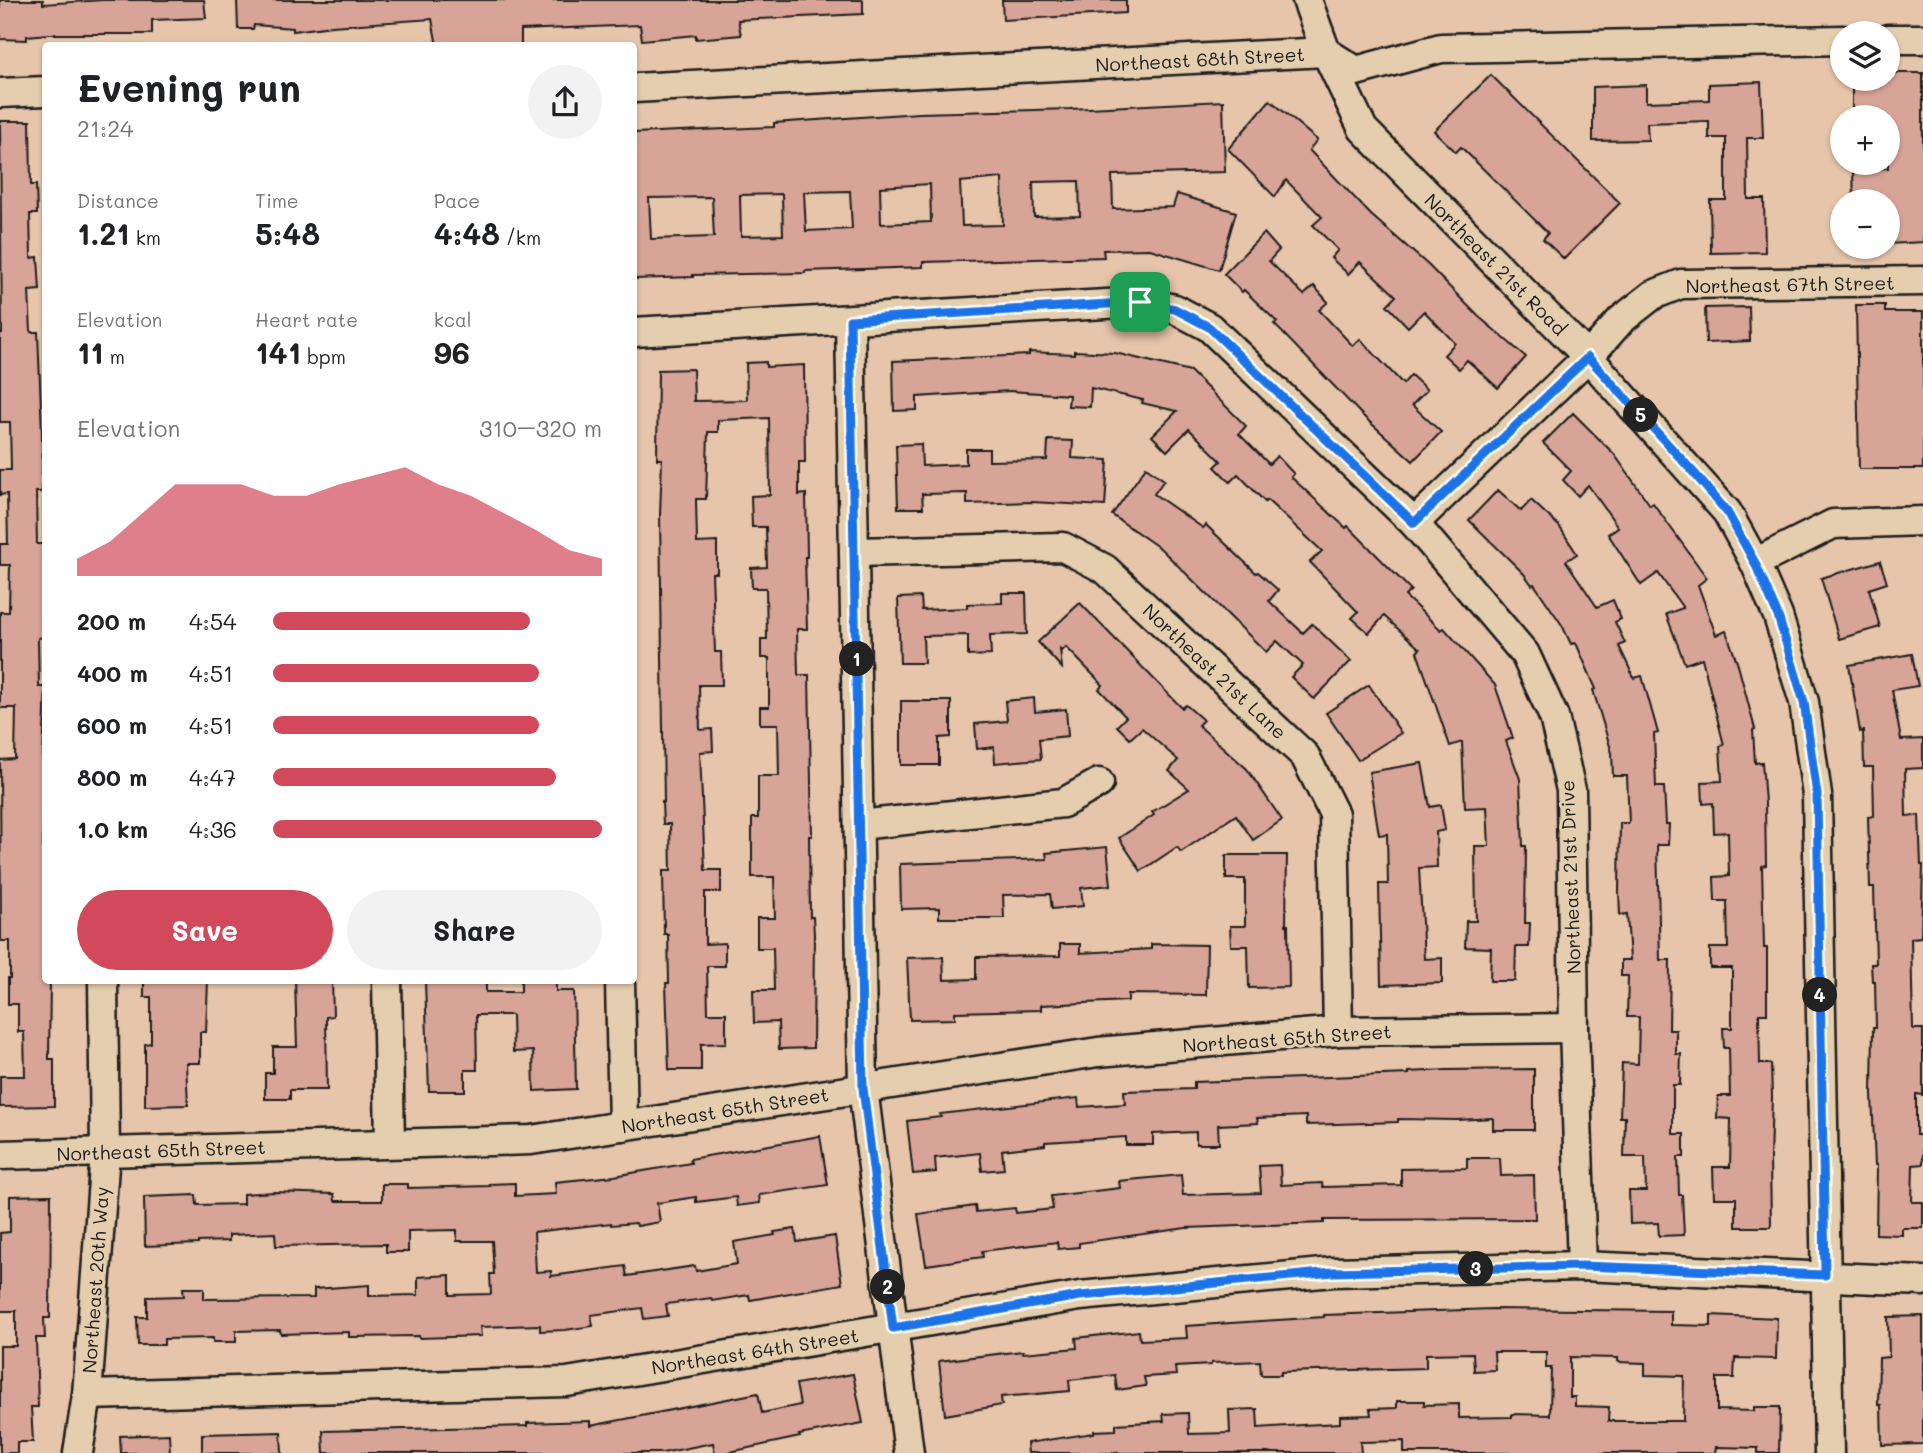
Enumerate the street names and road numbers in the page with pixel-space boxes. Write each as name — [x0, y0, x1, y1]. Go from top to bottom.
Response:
street label: Northeast 68th Street — [1095, 41, 1305, 77]
street label: Northeast 21st Road — [1420, 188, 1572, 340]
street label: Northeast 67th Street — [1685, 270, 1895, 298]
street label: Northeast 21st Lane — [1138, 598, 1292, 744]
street label: Northeast 21st Drive — [1554, 780, 1586, 974]
street label: Northeast 65th Street — [1182, 1018, 1392, 1058]
street label: Northeast 65th Street — [620, 1081, 830, 1139]
street label: Northeast 65th Street — [56, 1134, 266, 1166]
street label: Northeast 20th Way — [76, 1186, 114, 1374]
street label: Northeast 64th Street — [650, 1322, 860, 1380]

